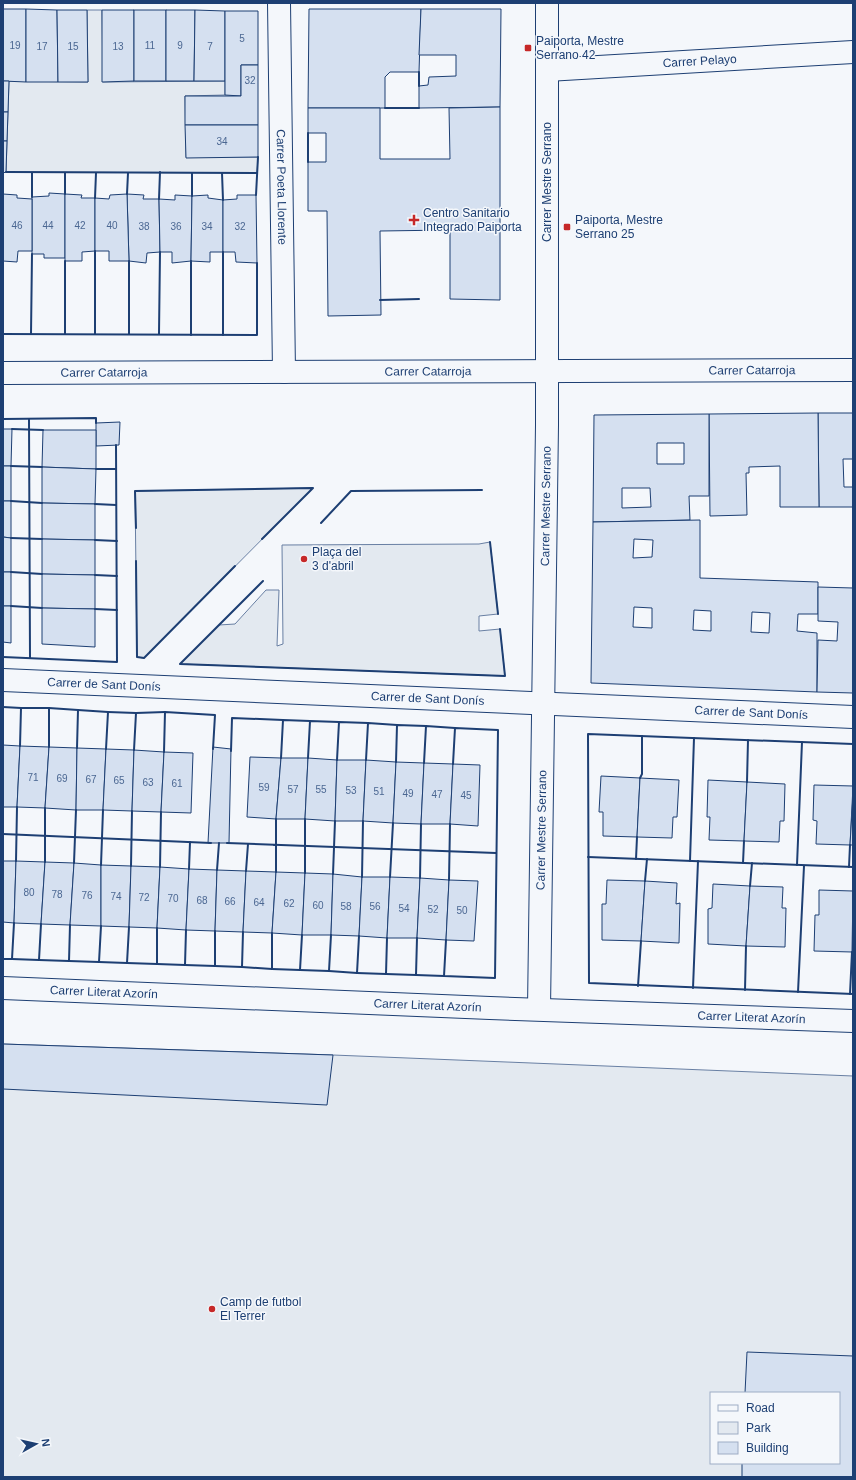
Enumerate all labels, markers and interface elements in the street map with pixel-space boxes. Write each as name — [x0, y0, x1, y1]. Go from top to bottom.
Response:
house number: 5 — [239, 33, 245, 44]
place label: Paiporta, Mestre Serrano 42 — [536, 34, 624, 62]
house number: 19 — [9, 40, 21, 51]
house number: 11 — [145, 40, 156, 51]
house number: 9 — [177, 40, 183, 51]
house number: 17 — [36, 41, 48, 52]
house number: 15 — [67, 41, 79, 52]
house number: 13 — [112, 41, 124, 52]
house number: 7 — [207, 41, 213, 52]
marker: Paiporta, Mestre Serrano 42 — [523, 43, 533, 53]
street label: Carrer Pelayo — [662, 52, 737, 70]
house number: 32 — [244, 75, 256, 86]
street label: Carrer Mestre Serrano — [540, 122, 554, 242]
street label: Carrer Poeta Llorente — [274, 129, 289, 245]
house number: 34 — [216, 136, 228, 147]
place label: Centro Sanitario Integrado Paiporta — [423, 206, 522, 234]
place label: Paiporta, Mestre Serrano 25 — [575, 213, 663, 241]
marker: Centro Sanitario Integrado Paiporta — [408, 214, 420, 226]
house number: 46 — [11, 220, 23, 231]
house number: 44 — [42, 220, 54, 231]
house number: 42 — [74, 220, 86, 231]
house number: 40 — [106, 220, 118, 231]
house number: 38 — [138, 221, 150, 232]
house number: 36 — [170, 221, 182, 232]
house number: 34 — [201, 221, 213, 232]
house number: 32 — [234, 221, 246, 232]
marker: Paiporta, Mestre Serrano 25 — [562, 222, 572, 232]
street label: Carrer Catarroja — [709, 363, 796, 378]
street label: Carrer Catarroja — [385, 364, 472, 379]
street label: Carrer Catarroja — [61, 365, 148, 380]
street label: Carrer Mestre Serrano — [538, 446, 554, 566]
place label: Plaça del 3 d'abril — [312, 545, 361, 573]
marker: Plaça del 3 d'abril — [299, 554, 309, 564]
street label: Carrer de Sant Donís — [47, 675, 161, 694]
street label: Carrer de Sant Donís — [371, 689, 485, 708]
street label: Carrer de Sant Donís — [694, 703, 808, 722]
street label: Carrer Mestre Serrano — [534, 770, 549, 890]
house number: 71 — [27, 772, 39, 783]
house number: 69 — [56, 773, 68, 784]
house number: 67 — [85, 774, 97, 785]
house number: 65 — [113, 775, 125, 786]
house number: 63 — [142, 777, 154, 788]
house number: 61 — [171, 778, 183, 789]
house number: 59 — [258, 782, 270, 793]
house number: 57 — [287, 784, 299, 795]
house number: 55 — [315, 784, 327, 795]
house number: 53 — [345, 785, 357, 796]
house number: 51 — [373, 786, 385, 797]
house number: 49 — [402, 788, 414, 799]
house number: 47 — [431, 789, 443, 800]
house number: 45 — [460, 790, 472, 801]
house number: 80 — [23, 887, 35, 898]
house number: 78 — [51, 889, 63, 900]
house number: 76 — [81, 890, 93, 901]
house number: 74 — [110, 891, 122, 902]
house number: 72 — [138, 892, 150, 903]
house number: 70 — [167, 893, 179, 904]
house number: 68 — [196, 895, 208, 906]
house number: 66 — [224, 896, 236, 907]
house number: 64 — [253, 897, 265, 908]
house number: 62 — [283, 898, 295, 909]
house number: 60 — [312, 900, 324, 911]
house number: 58 — [340, 901, 352, 912]
house number: 56 — [369, 901, 381, 912]
house number: 54 — [398, 903, 410, 914]
house number: 52 — [427, 904, 439, 915]
house number: 50 — [456, 905, 468, 916]
street label: Carrer Literat Azorín — [50, 983, 158, 1001]
street label: Carrer Literat Azorín — [373, 996, 482, 1015]
street label: Carrer Literat Azorín — [697, 1008, 806, 1026]
place label: Camp de futbol El Terrer — [220, 1295, 301, 1323]
marker: Camp de futbol El Terrer — [207, 1304, 217, 1314]
legend — [710, 1392, 840, 1464]
text: Road — [746, 1401, 775, 1415]
text: Park — [746, 1421, 772, 1435]
north arrow — [16, 1424, 56, 1464]
text: N — [39, 1438, 52, 1447]
text: Building — [746, 1441, 789, 1455]

